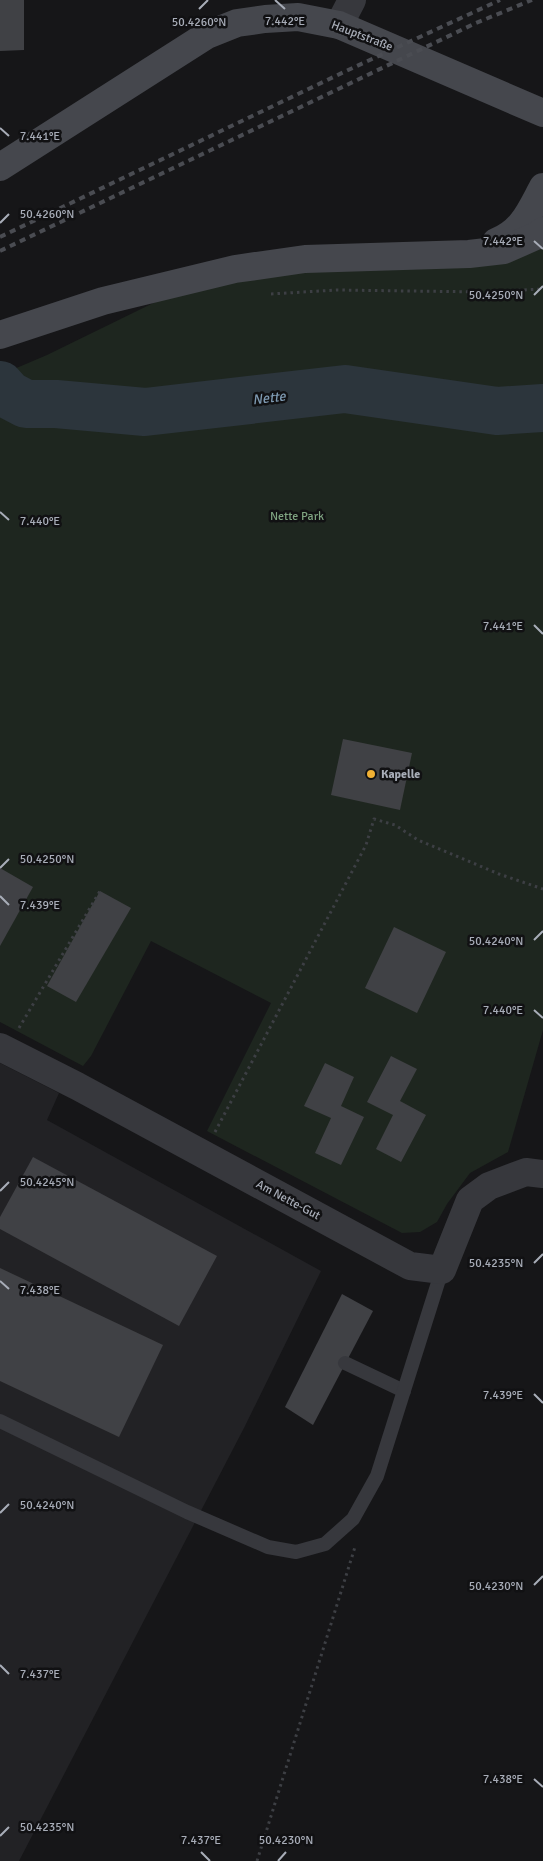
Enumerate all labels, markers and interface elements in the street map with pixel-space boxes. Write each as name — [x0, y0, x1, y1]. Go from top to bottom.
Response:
text: 7.442°E — [265, 14, 305, 29]
text: 50.4260°N — [172, 15, 226, 30]
street label: Hauptstraße — [329, 17, 395, 55]
text: 7.441°E — [20, 129, 60, 144]
text: 50.4260°N — [20, 207, 74, 222]
text: 7.442°E — [483, 234, 523, 249]
text: 50.4250°N — [469, 288, 523, 303]
water label: Nette — [251, 387, 287, 408]
park label: Nette Park — [270, 509, 324, 524]
text: 7.440°E — [20, 514, 60, 529]
text: 7.441°E — [483, 619, 523, 634]
place label: Kapelle — [381, 767, 420, 782]
marker: Kapelle — [365, 768, 377, 780]
text: 50.4250°N — [20, 852, 74, 867]
text: 7.439°E — [20, 898, 60, 913]
text: 50.4240°N — [469, 934, 523, 949]
text: 7.440°E — [483, 1003, 523, 1018]
text: 50.4245°N — [20, 1175, 74, 1190]
street label: Am Nette-Gut — [253, 1177, 323, 1223]
text: 50.4235°N — [469, 1256, 523, 1271]
text: 7.438°E — [20, 1283, 60, 1298]
text: 7.439°E — [483, 1388, 523, 1403]
text: 50.4240°N — [20, 1498, 74, 1513]
text: 50.4230°N — [469, 1579, 523, 1594]
text: 7.437°E — [20, 1667, 60, 1682]
text: 7.438°E — [483, 1772, 523, 1787]
text: 50.4235°N — [20, 1820, 74, 1835]
text: 7.437°E — [181, 1833, 221, 1848]
text: 50.4230°N — [259, 1833, 313, 1848]

